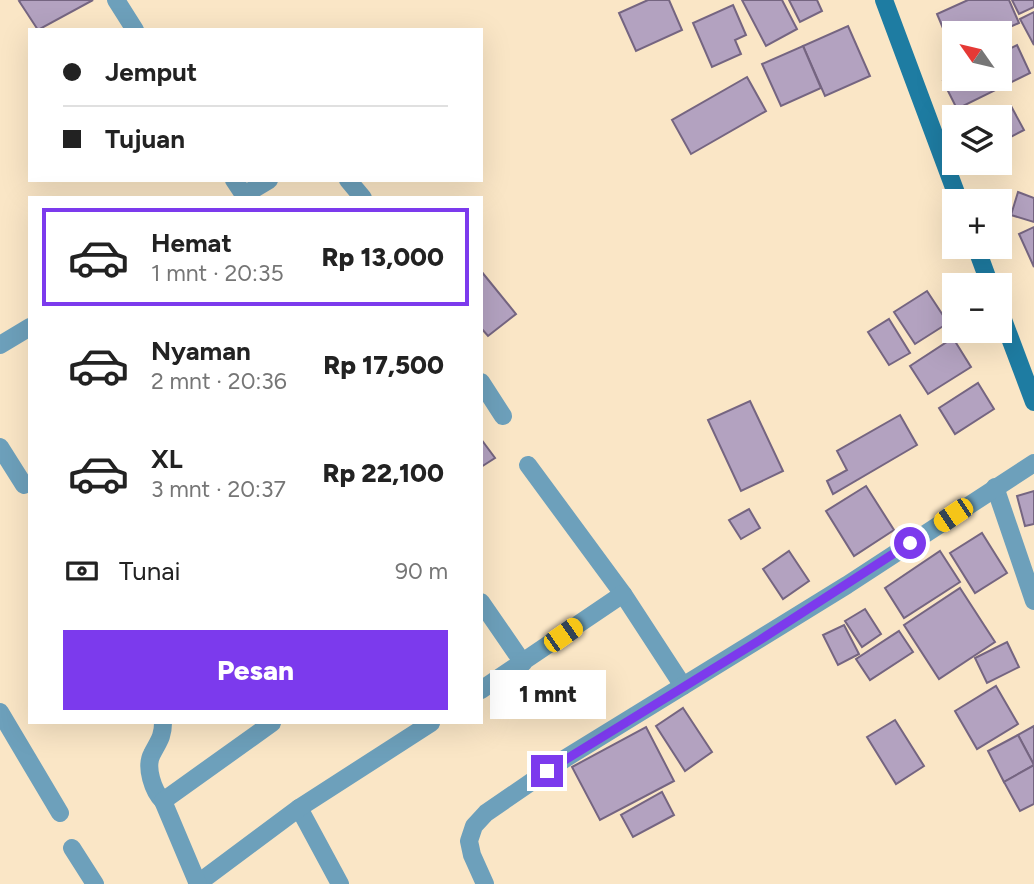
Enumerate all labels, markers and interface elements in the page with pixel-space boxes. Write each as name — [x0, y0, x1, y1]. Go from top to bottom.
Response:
north arrow — [942, 21, 1012, 91]
map controls — [942, 21, 1012, 343]
text: Jemput — [105, 56, 197, 88]
button: layers — [942, 105, 1012, 175]
text: Tujuan — [105, 123, 185, 155]
button: + — [942, 189, 1012, 259]
icon: car — [67, 226, 130, 289]
text: Hemat — [151, 227, 232, 259]
text: Rp 13,000 — [322, 241, 444, 273]
text: 1 mnt · 20:35 — [151, 259, 284, 287]
button: − — [942, 273, 1012, 343]
icon: car — [67, 334, 130, 397]
text: Nyaman — [151, 335, 251, 367]
text: Rp 17,500 — [323, 349, 444, 381]
text: 2 mnt · 20:36 — [151, 367, 287, 395]
icon: car — [67, 442, 130, 505]
text: XL — [151, 443, 183, 475]
text: Rp 22,100 — [323, 457, 444, 489]
text: 3 mnt · 20:37 — [151, 475, 286, 503]
car — [930, 495, 977, 535]
route start — [894, 527, 926, 559]
icon: cash — [63, 552, 101, 590]
text: Tunai — [119, 555, 180, 587]
text: 90 m — [395, 557, 448, 585]
car — [540, 614, 587, 656]
button: Pesan — [63, 630, 448, 710]
callout: 1 mnt — [489, 670, 605, 718]
text: 1 mnt — [519, 680, 577, 708]
route end — [531, 755, 563, 787]

